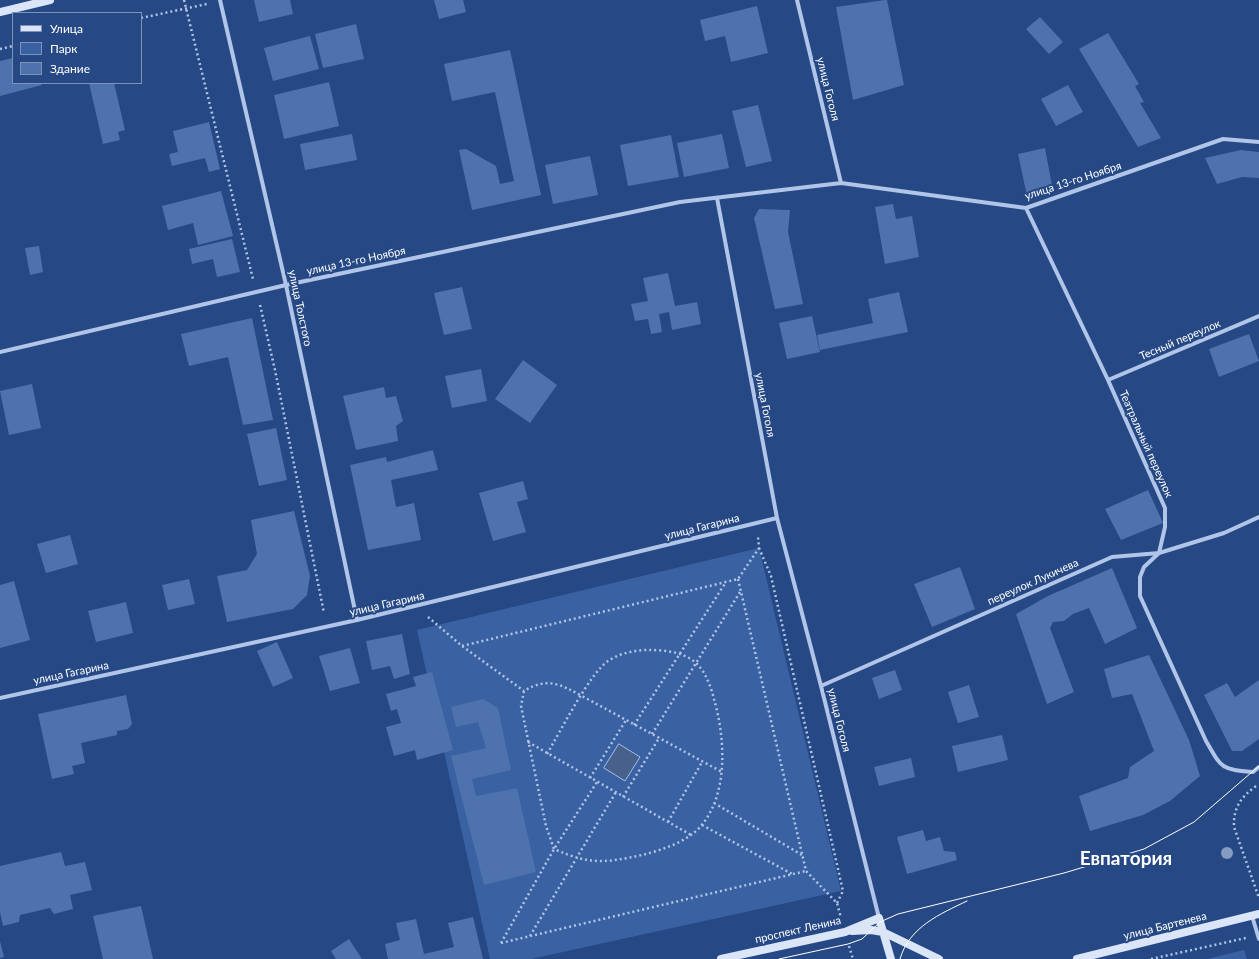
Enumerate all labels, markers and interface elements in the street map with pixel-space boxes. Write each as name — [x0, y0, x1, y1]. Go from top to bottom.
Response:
legend — [12, 12, 142, 84]
text: Улица — [50, 21, 83, 36]
text: Парк — [50, 41, 78, 56]
street label: улица Гоголя — [814, 56, 842, 122]
text: Здание — [50, 61, 90, 76]
street label: улица 13-го Ноября — [1023, 159, 1123, 203]
street label: улица 13-го Ноября — [305, 244, 407, 278]
street label: улица Толстого — [285, 269, 315, 347]
street label: Тесный переулок — [1137, 317, 1223, 363]
street label: улица Гоголя — [752, 372, 778, 438]
street label: Театральный переулок — [1116, 388, 1176, 500]
street label: улица Гагарина — [663, 511, 741, 543]
street label: переулок Лукичева — [985, 556, 1081, 608]
street label: улица Гагарина — [348, 589, 426, 619]
street label: улица Гагарина — [32, 659, 110, 687]
street label: улица Гоголя — [825, 687, 853, 753]
district label: Евпатория — [1080, 848, 1172, 870]
street label: улица Бартенева — [1122, 909, 1208, 943]
street label: проспект Ленина — [754, 914, 842, 946]

